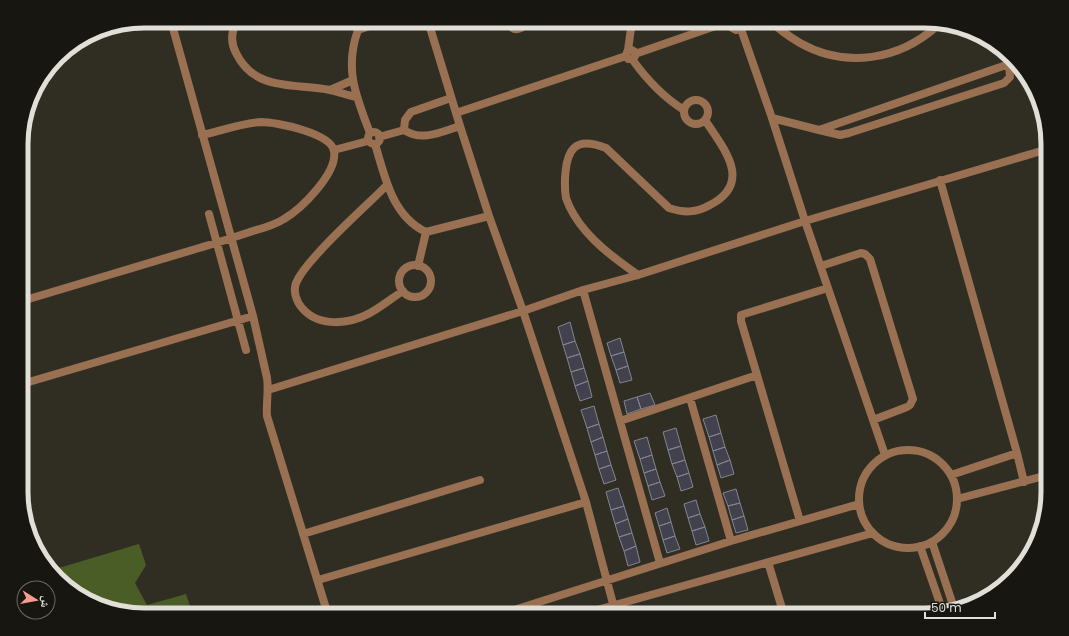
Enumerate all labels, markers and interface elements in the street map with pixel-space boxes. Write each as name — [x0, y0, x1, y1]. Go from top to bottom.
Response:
north arrow — [16, 580, 56, 620]
scale bar — [925, 594, 995, 620]
text: ش — [37, 595, 55, 609]
text: 50 m — [931, 599, 962, 616]

